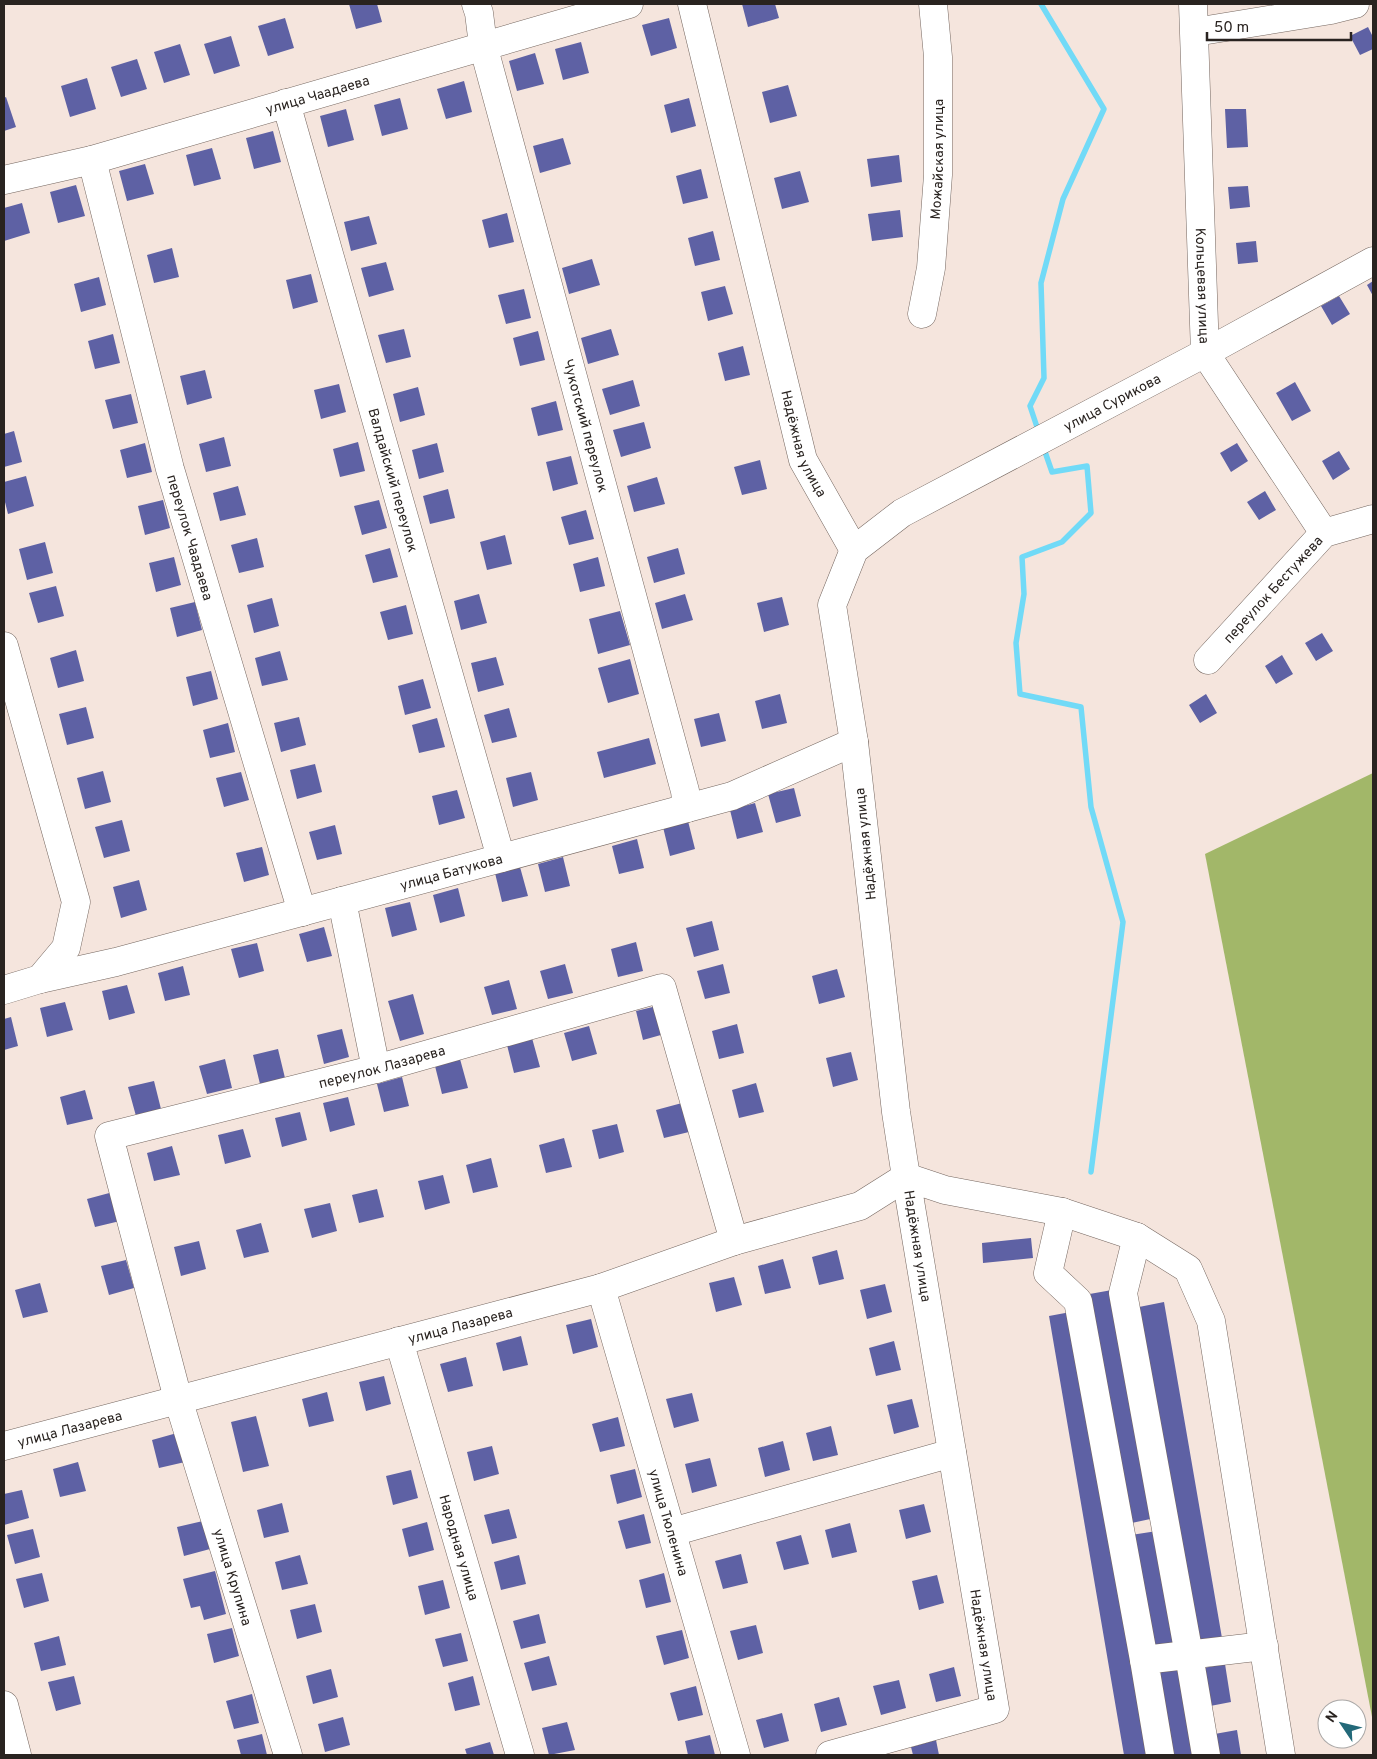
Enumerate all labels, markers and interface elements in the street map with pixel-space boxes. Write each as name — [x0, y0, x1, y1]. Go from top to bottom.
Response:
scale bar — [1207, 10, 1351, 42]
text: 50 m — [1214, 19, 1249, 38]
street label: улица Чаадаева — [264, 73, 372, 119]
street label: Можайская улица — [928, 99, 948, 220]
street label: Кольцевая улица — [1191, 228, 1212, 344]
street label: Чукотский переулок — [558, 357, 611, 494]
street label: улица Сурикова — [1061, 371, 1164, 436]
street label: Надёжная улица — [776, 389, 829, 501]
street label: Валдайский переулок — [363, 407, 420, 554]
street label: переулок Чаадаева — [162, 473, 216, 603]
street label: переулок Бестужева — [1221, 533, 1327, 647]
street label: Надёжная улица — [852, 787, 881, 901]
street label: улица Батукова — [398, 851, 505, 895]
street label: переулок Лазарева — [317, 1043, 447, 1093]
street label: Надёжная улица — [899, 1189, 934, 1303]
street label: улица Лазарева — [407, 1305, 515, 1349]
street label: улица Лазарева — [16, 1408, 124, 1452]
street label: улица Тюленина — [644, 1467, 691, 1578]
street label: Народная улица — [434, 1493, 481, 1603]
street label: улица Крупина — [209, 1527, 254, 1628]
street label: Надёжная улица — [965, 1588, 1000, 1702]
north arrow — [1317, 1699, 1367, 1749]
text: N — [1323, 1708, 1342, 1726]

